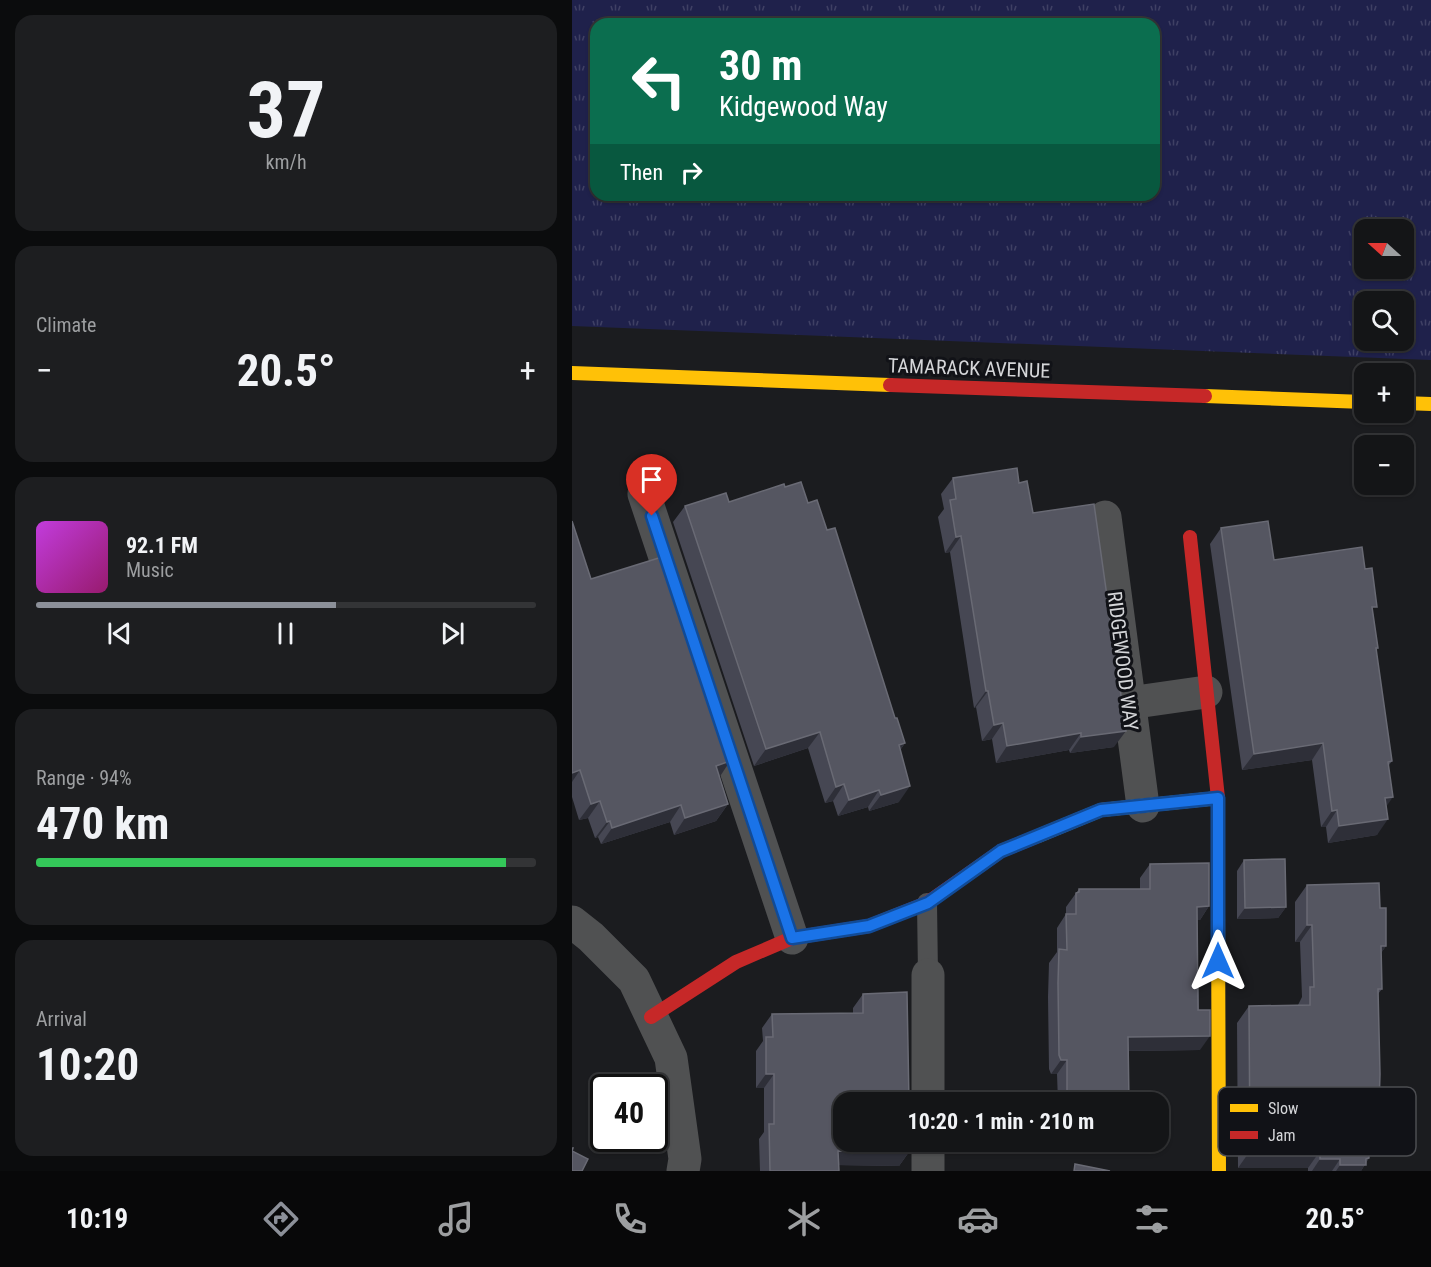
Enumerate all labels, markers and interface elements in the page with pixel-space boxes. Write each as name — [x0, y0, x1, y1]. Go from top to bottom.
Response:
text: 30 m — [719, 41, 802, 90]
icon: left — [620, 42, 698, 120]
text: 37 — [247, 65, 325, 156]
text: Kidgewood Way — [719, 91, 888, 123]
text: km/h — [265, 150, 307, 174]
icon: right — [675, 156, 708, 189]
text: Then — [620, 160, 663, 185]
north arrow — [1354, 219, 1414, 279]
map controls — [1354, 219, 1414, 495]
button: search — [1354, 291, 1414, 351]
text: Climate — [36, 313, 96, 337]
text: 20.5° — [237, 344, 335, 397]
text: − — [36, 351, 53, 390]
text: + — [520, 351, 536, 390]
street label: TAMARACK AVENUE — [887, 353, 1051, 383]
button: + — [1354, 363, 1414, 423]
button: − — [1354, 435, 1414, 495]
pin — [626, 454, 677, 516]
icon: arrive — [635, 463, 668, 496]
text: 92.1 FM — [126, 533, 198, 558]
text: Music — [126, 558, 174, 582]
street label: RIDGEWOOD WAY — [1103, 590, 1144, 732]
icon: previous — [103, 617, 136, 650]
icon: pause — [269, 617, 302, 650]
icon: next — [436, 617, 469, 650]
text: Range · 94% — [36, 766, 132, 790]
text: 470 km — [36, 797, 169, 850]
position arrow — [1186, 929, 1250, 993]
text: Arrival — [36, 1007, 87, 1031]
text: 10:20 — [36, 1038, 139, 1091]
speed limit sign: 40 — [590, 1074, 668, 1152]
legend — [1218, 1087, 1416, 1156]
text: Slow — [1268, 1099, 1298, 1118]
text: 10:20 · 1 min · 210 m — [908, 1109, 1094, 1134]
text: Jam — [1268, 1126, 1295, 1145]
icon: directions — [260, 1198, 302, 1240]
icon: music — [435, 1198, 477, 1240]
icon: phone — [609, 1198, 651, 1240]
icon: climate — [783, 1198, 825, 1240]
icon: car — [957, 1198, 999, 1240]
icon: filters — [1131, 1198, 1173, 1240]
text: 10:19 — [66, 1203, 128, 1235]
text: 20.5° — [1306, 1203, 1365, 1235]

